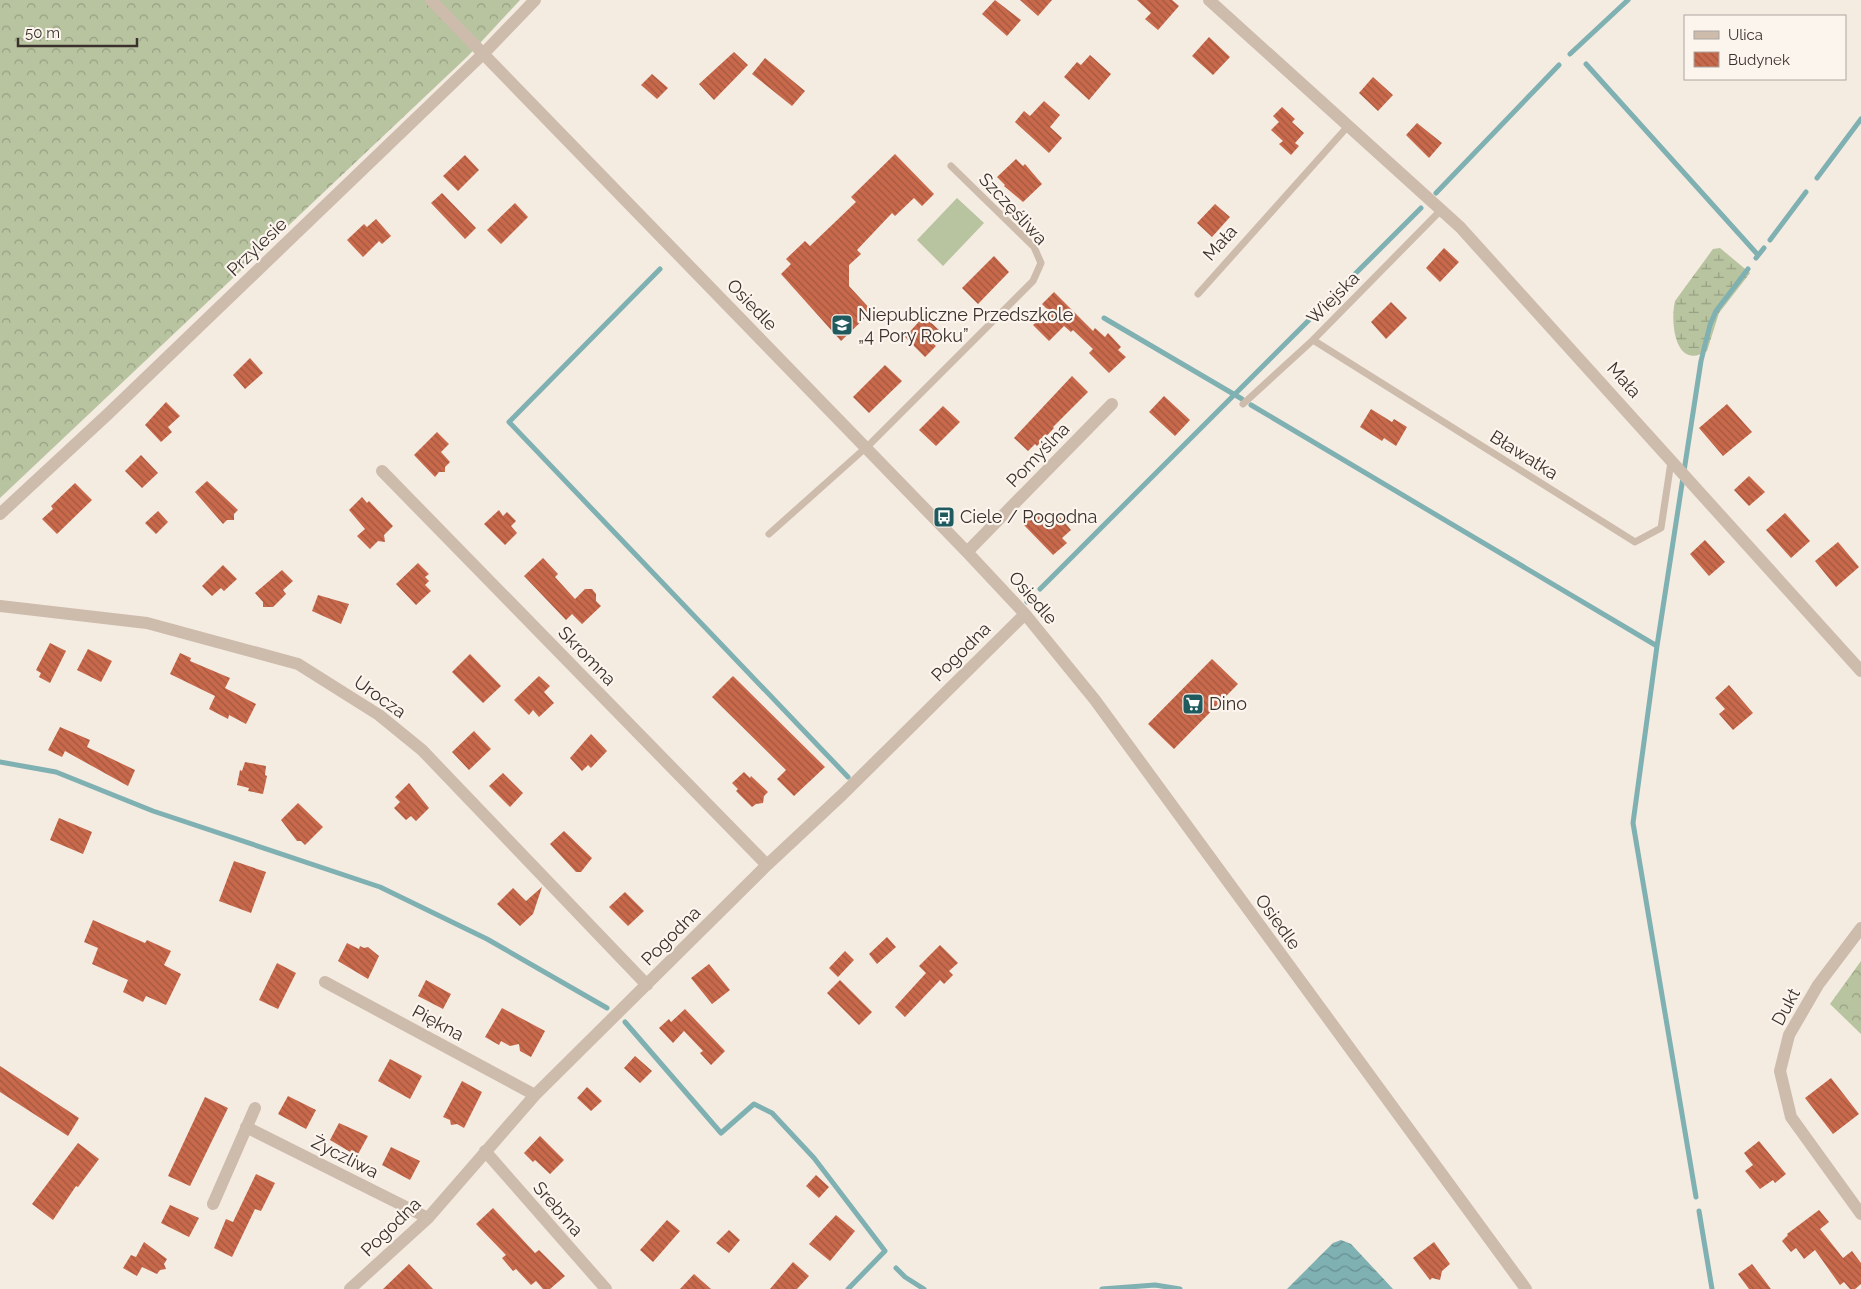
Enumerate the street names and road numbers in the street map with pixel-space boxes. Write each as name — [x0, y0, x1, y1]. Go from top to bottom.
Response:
street label: Szczęśliwa — [975, 168, 1052, 249]
street label: Przylesie — [222, 213, 291, 280]
street label: Mała — [1198, 221, 1241, 265]
street label: Wiejska — [1302, 267, 1363, 328]
street label: Osiedle — [723, 275, 782, 335]
street label: Mała — [1603, 358, 1646, 402]
street label: Pomyślna — [1002, 418, 1074, 491]
street label: Bławatka — [1486, 425, 1562, 484]
street label: Osiedle — [1005, 567, 1062, 629]
street label: Pogodna — [927, 618, 995, 686]
street label: Skromna — [554, 622, 621, 690]
street label: Urocza — [350, 671, 410, 722]
street label: Osiedle — [1251, 890, 1306, 954]
street label: Pogodna — [637, 902, 705, 970]
street label: Dukt — [1767, 985, 1804, 1029]
street label: Piękna — [409, 1000, 468, 1045]
street label: Życzliwa — [308, 1131, 382, 1182]
street label: Srebrna — [529, 1177, 588, 1240]
street label: Pogodna — [356, 1193, 425, 1260]

